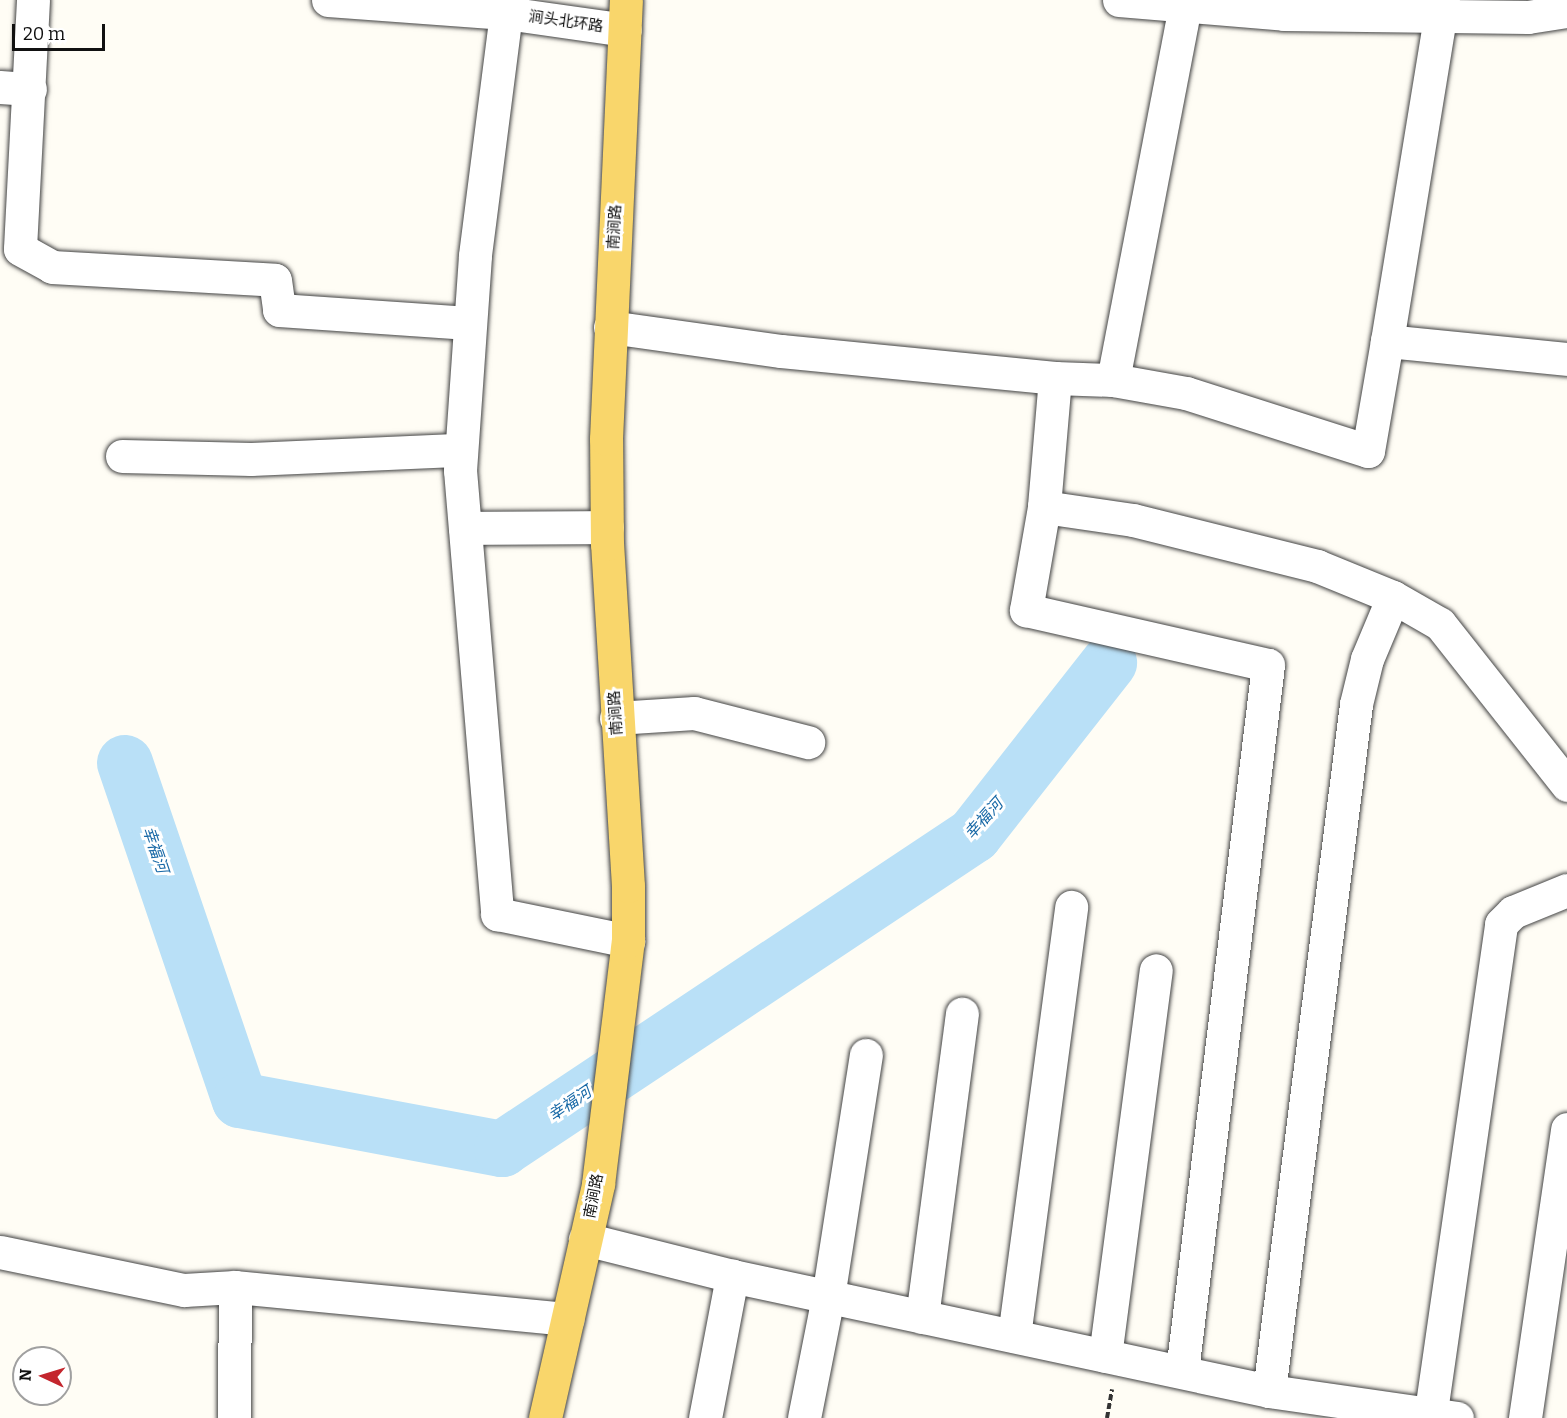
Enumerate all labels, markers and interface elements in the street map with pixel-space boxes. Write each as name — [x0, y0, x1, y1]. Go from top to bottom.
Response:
street label: 涧头北环路 — [528, 8, 604, 36]
scale bar — [15, 12, 108, 50]
text: 20 m — [23, 23, 65, 45]
street label: 南涧路 — [605, 204, 625, 250]
street label: 南涧路 — [605, 690, 627, 736]
water label: 幸福河 — [961, 795, 1007, 843]
water label: 幸福河 — [138, 824, 172, 876]
water label: 幸福河 — [545, 1083, 595, 1125]
street label: 南涧路 — [581, 1172, 607, 1220]
north arrow — [12, 1346, 72, 1406]
text: N — [16, 1368, 35, 1382]

